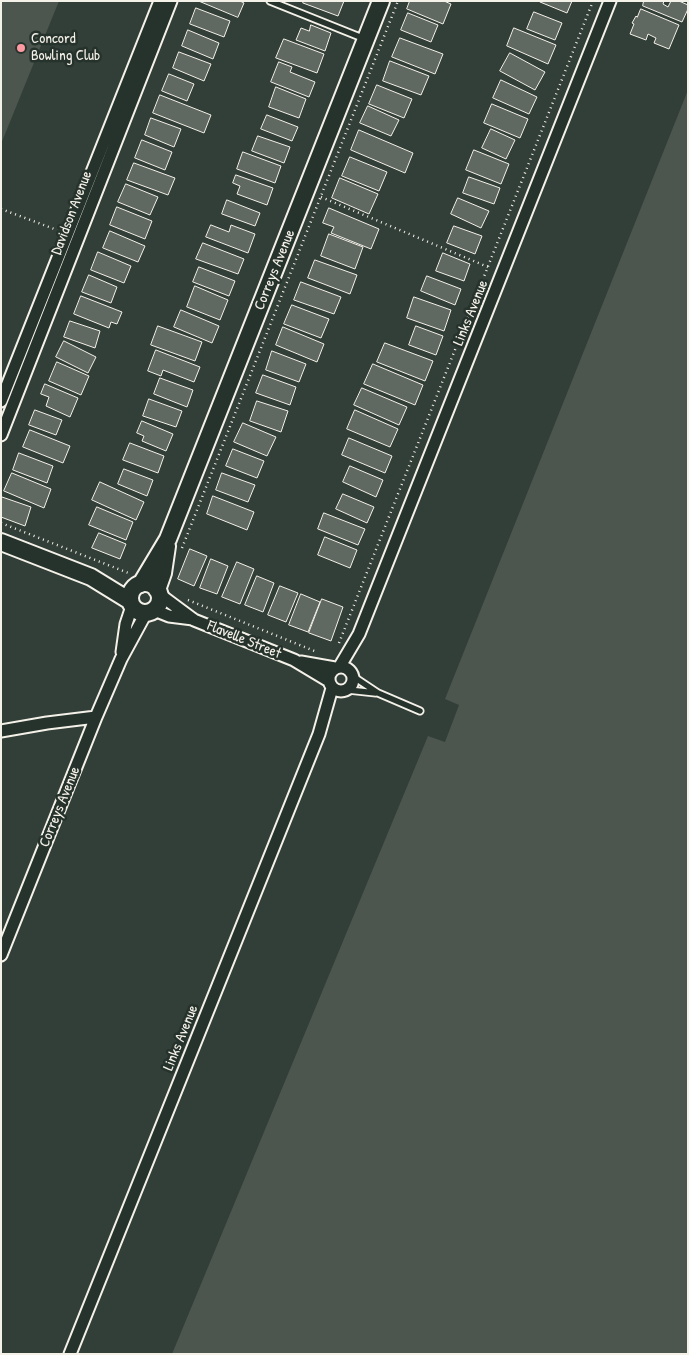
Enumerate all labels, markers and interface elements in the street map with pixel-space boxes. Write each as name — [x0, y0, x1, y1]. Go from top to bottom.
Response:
place label: Concord Bowling Club — [31, 30, 100, 65]
marker: Concord Bowling Club — [15, 42, 27, 54]
street label: Davidson Avenue — [48, 169, 96, 257]
street label: Correys Avenue — [251, 227, 299, 313]
street label: Links Avenue — [450, 278, 492, 348]
street label: Flavelle Street — [204, 617, 284, 663]
street label: Correys Avenue — [36, 764, 84, 850]
street label: Links Avenue — [160, 1003, 202, 1073]

